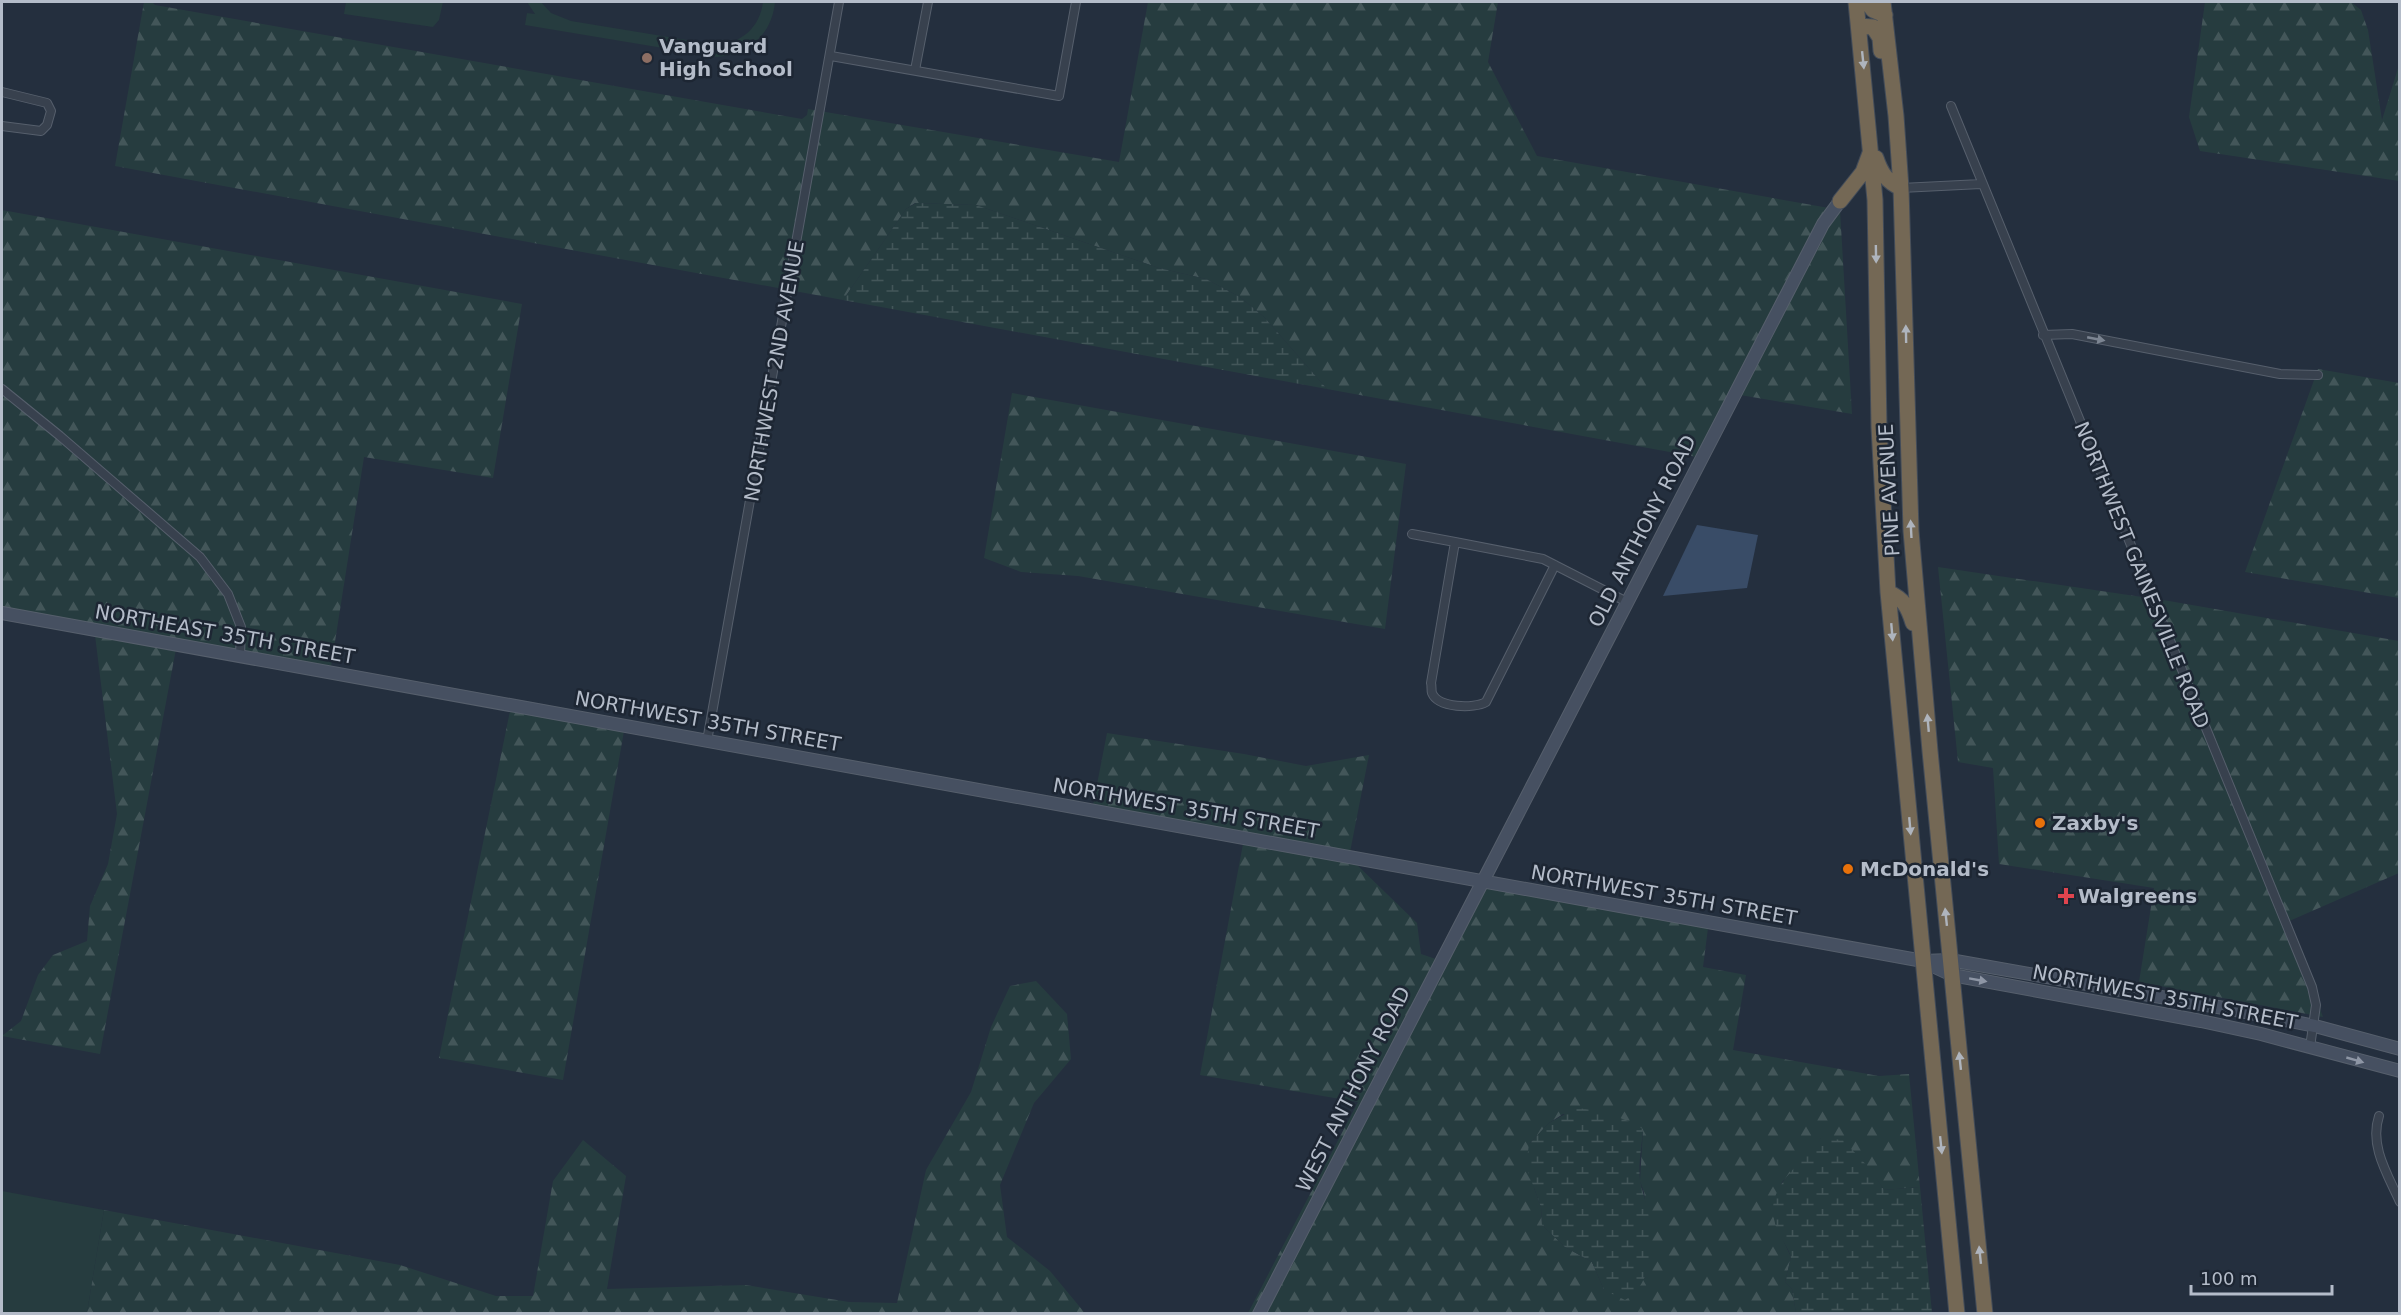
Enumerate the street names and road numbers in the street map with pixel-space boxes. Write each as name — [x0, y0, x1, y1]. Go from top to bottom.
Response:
street label: NORTHWEST 2ND AVENUE — [739, 239, 809, 503]
street label: NORTHWEST GAINESVILLE ROAD — [2069, 418, 2215, 732]
street label: PINE AVENUE — [1874, 423, 1904, 557]
street label: OLD ANTHONY ROAD — [1583, 431, 1701, 631]
street label: NORTHEAST 35TH STREET — [93, 599, 358, 669]
street label: NORTHWEST 35TH STREET — [573, 686, 844, 756]
street label: NORTHWEST 35TH STREET — [1051, 773, 1322, 843]
street label: NORTHWEST 35TH STREET — [1529, 860, 1800, 930]
street label: NORTHWEST 35TH STREET — [2030, 960, 2300, 1035]
street label: WEST ANTHONY ROAD — [1291, 982, 1415, 1196]

